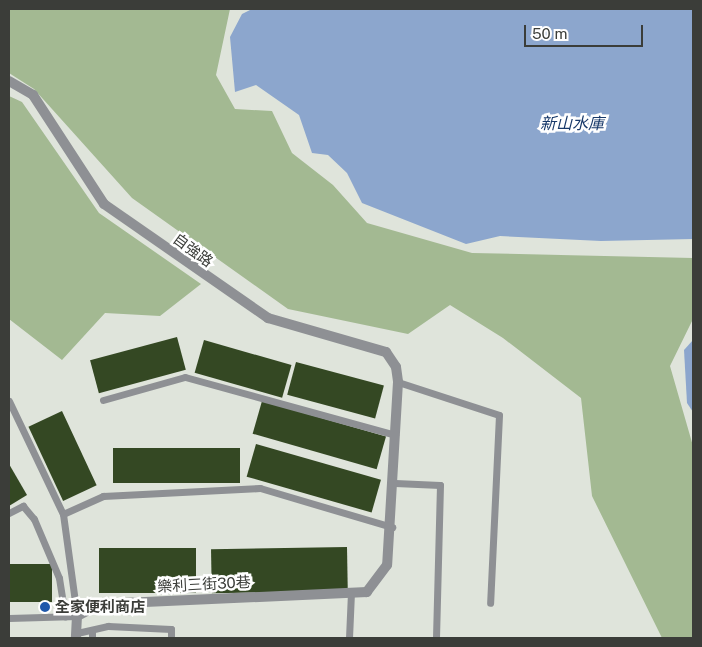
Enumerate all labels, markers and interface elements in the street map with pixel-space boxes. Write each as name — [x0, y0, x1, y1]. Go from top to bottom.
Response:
scale bar — [527, 15, 646, 47]
text: 50 m — [532, 25, 567, 42]
water label: 新山水庫 — [540, 114, 604, 134]
street label: 自強路 — [170, 229, 216, 271]
street label: 樂利三街30巷 — [157, 573, 251, 595]
place label: 全家便利商店 — [55, 598, 145, 616]
marker: 全家便利商店 — [39, 601, 51, 613]

